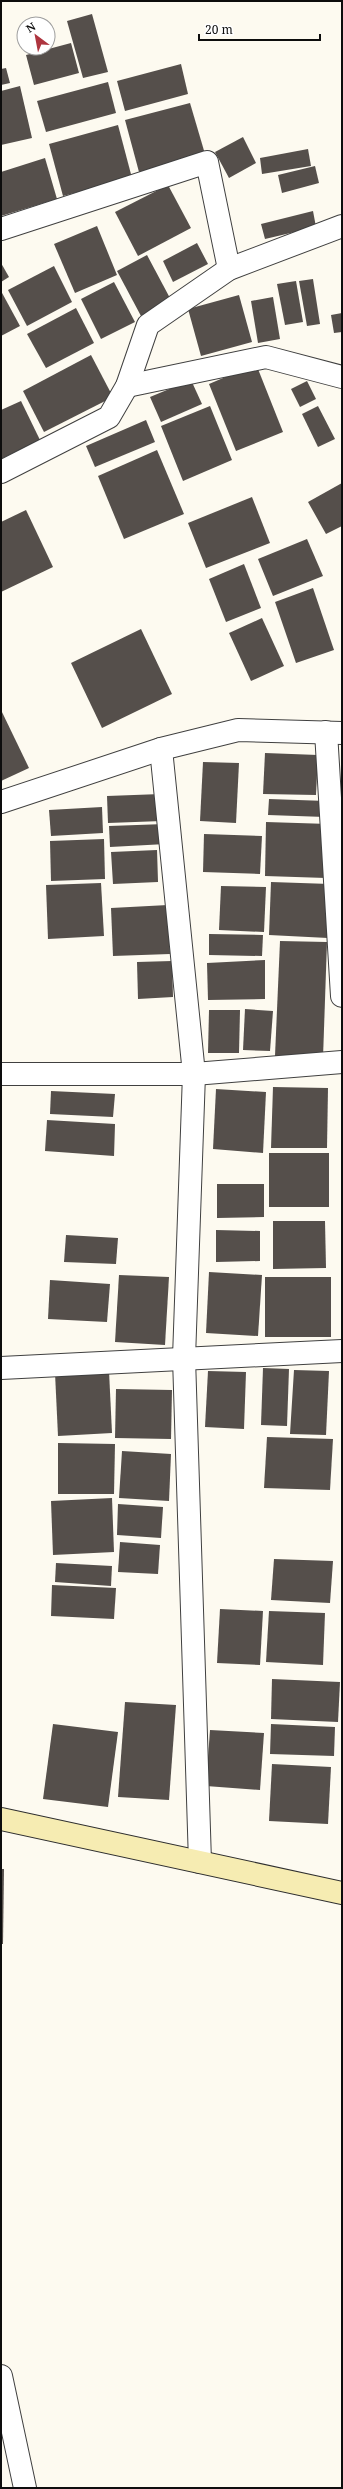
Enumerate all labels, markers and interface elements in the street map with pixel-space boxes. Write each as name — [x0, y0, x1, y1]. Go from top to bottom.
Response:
north arrow — [16, 16, 56, 56]
scale bar — [199, 16, 320, 42]
text: N — [23, 18, 38, 36]
text: 20 m — [205, 21, 233, 38]

